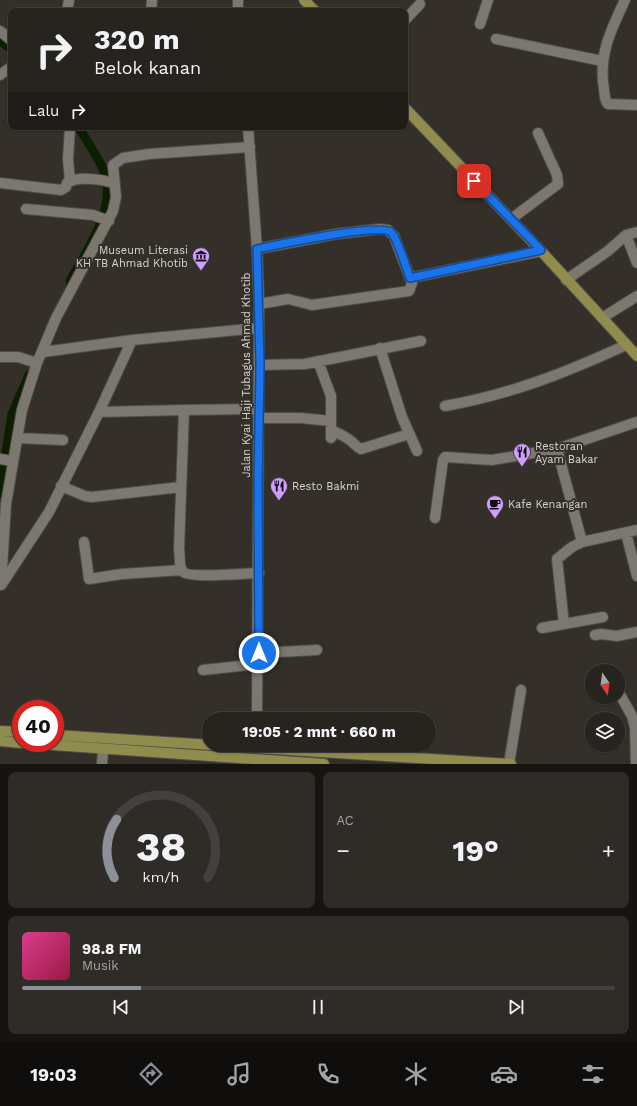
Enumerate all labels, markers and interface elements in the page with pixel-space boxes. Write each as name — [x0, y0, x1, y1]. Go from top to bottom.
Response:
text: 320 m — [94, 23, 180, 56]
icon: right — [28, 24, 80, 76]
text: Belok kanan — [94, 57, 201, 78]
icon: right — [67, 100, 89, 122]
text: Lalu — [28, 102, 59, 120]
pin — [457, 164, 491, 198]
icon: arrive — [463, 170, 485, 192]
place label: Museum Literasi KH TB Ahmad Khotib — [76, 244, 188, 270]
museum icon: Museum Literasi KH TB Ahmad Khotib — [191, 246, 211, 271]
street label: Jalan Kyai Haji Tubagus Ahmad Khotib — [240, 272, 253, 478]
place label: Restoran Ayam Bakar — [535, 440, 598, 466]
restaurant icon: Restoran Ayam Bakar — [512, 442, 532, 467]
restaurant icon: Resto Bakmi — [269, 476, 289, 501]
place label: Resto Bakmi — [292, 480, 359, 493]
cafe icon: Kafe Kenangan — [485, 494, 505, 519]
place label: Kafe Kenangan — [508, 498, 587, 511]
position arrow — [238, 632, 280, 674]
north arrow — [585, 664, 625, 704]
map controls — [585, 664, 625, 752]
speed limit sign: 40 — [12, 700, 64, 752]
button: layers — [585, 712, 625, 752]
text: 19:05 · 2 mnt · 660 m — [242, 723, 396, 741]
text: AC — [337, 813, 354, 828]
text: 38 — [136, 822, 187, 871]
text: 19° — [453, 833, 499, 868]
text: − — [337, 838, 350, 863]
text: + — [602, 838, 615, 863]
text: km/h — [143, 869, 180, 885]
text: 98.8 FM — [82, 940, 142, 958]
text: Musik — [82, 958, 119, 973]
icon: previous — [110, 996, 132, 1018]
icon: pause — [307, 996, 329, 1018]
icon: next — [505, 996, 527, 1018]
icon: directions — [137, 1060, 165, 1088]
icon: music — [225, 1060, 253, 1088]
icon: phone — [314, 1060, 342, 1088]
icon: climate — [402, 1060, 430, 1088]
icon: car — [490, 1060, 518, 1088]
icon: filters — [579, 1060, 607, 1088]
text: 19:03 — [30, 1064, 77, 1085]

